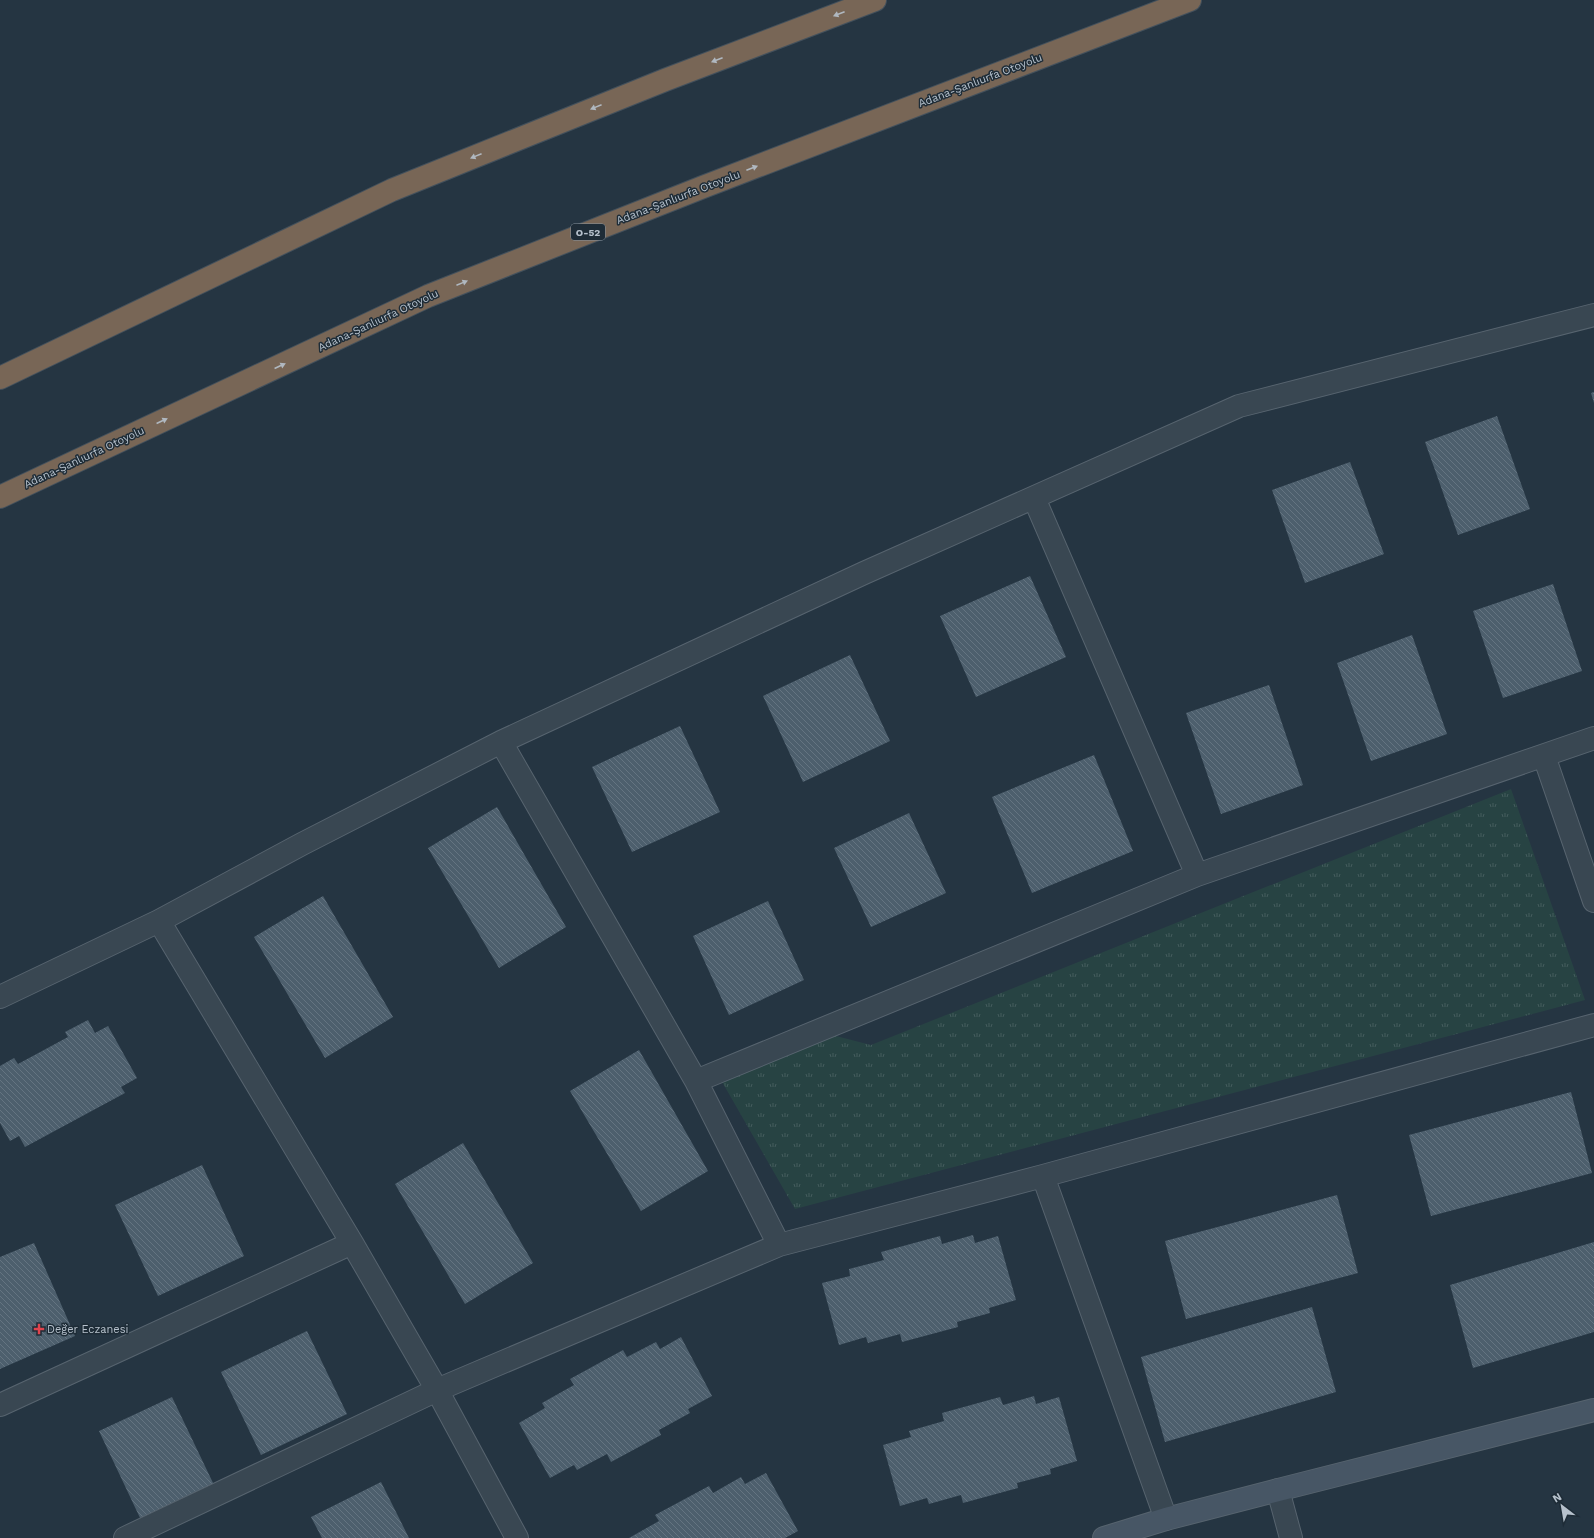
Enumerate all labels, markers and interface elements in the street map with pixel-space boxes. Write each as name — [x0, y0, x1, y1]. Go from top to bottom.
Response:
one-way arrow — [832, 11, 844, 17]
street label: Adana-Şanlıurfa Otoyolu — [916, 51, 1044, 110]
one-way arrow — [711, 57, 723, 63]
one-way arrow — [590, 105, 602, 111]
one-way arrow — [469, 154, 481, 160]
one-way arrow — [746, 165, 758, 171]
street label: Adana-Şanlıurfa Otoyolu — [614, 168, 742, 227]
road number: O-52 — [571, 224, 605, 240]
one-way arrow — [456, 279, 468, 285]
street label: Adana-Şanlıurfa Otoyolu — [316, 287, 441, 354]
one-way arrow — [274, 363, 285, 369]
one-way arrow — [156, 418, 168, 424]
street label: Adana-Şanlıurfa Otoyolu — [22, 424, 147, 491]
place label: Değer Eczanesi — [47, 1323, 128, 1336]
marker: Değer Eczanesi — [34, 1324, 44, 1334]
north arrow — [1542, 1486, 1582, 1526]
text: N — [1550, 1490, 1564, 1506]

